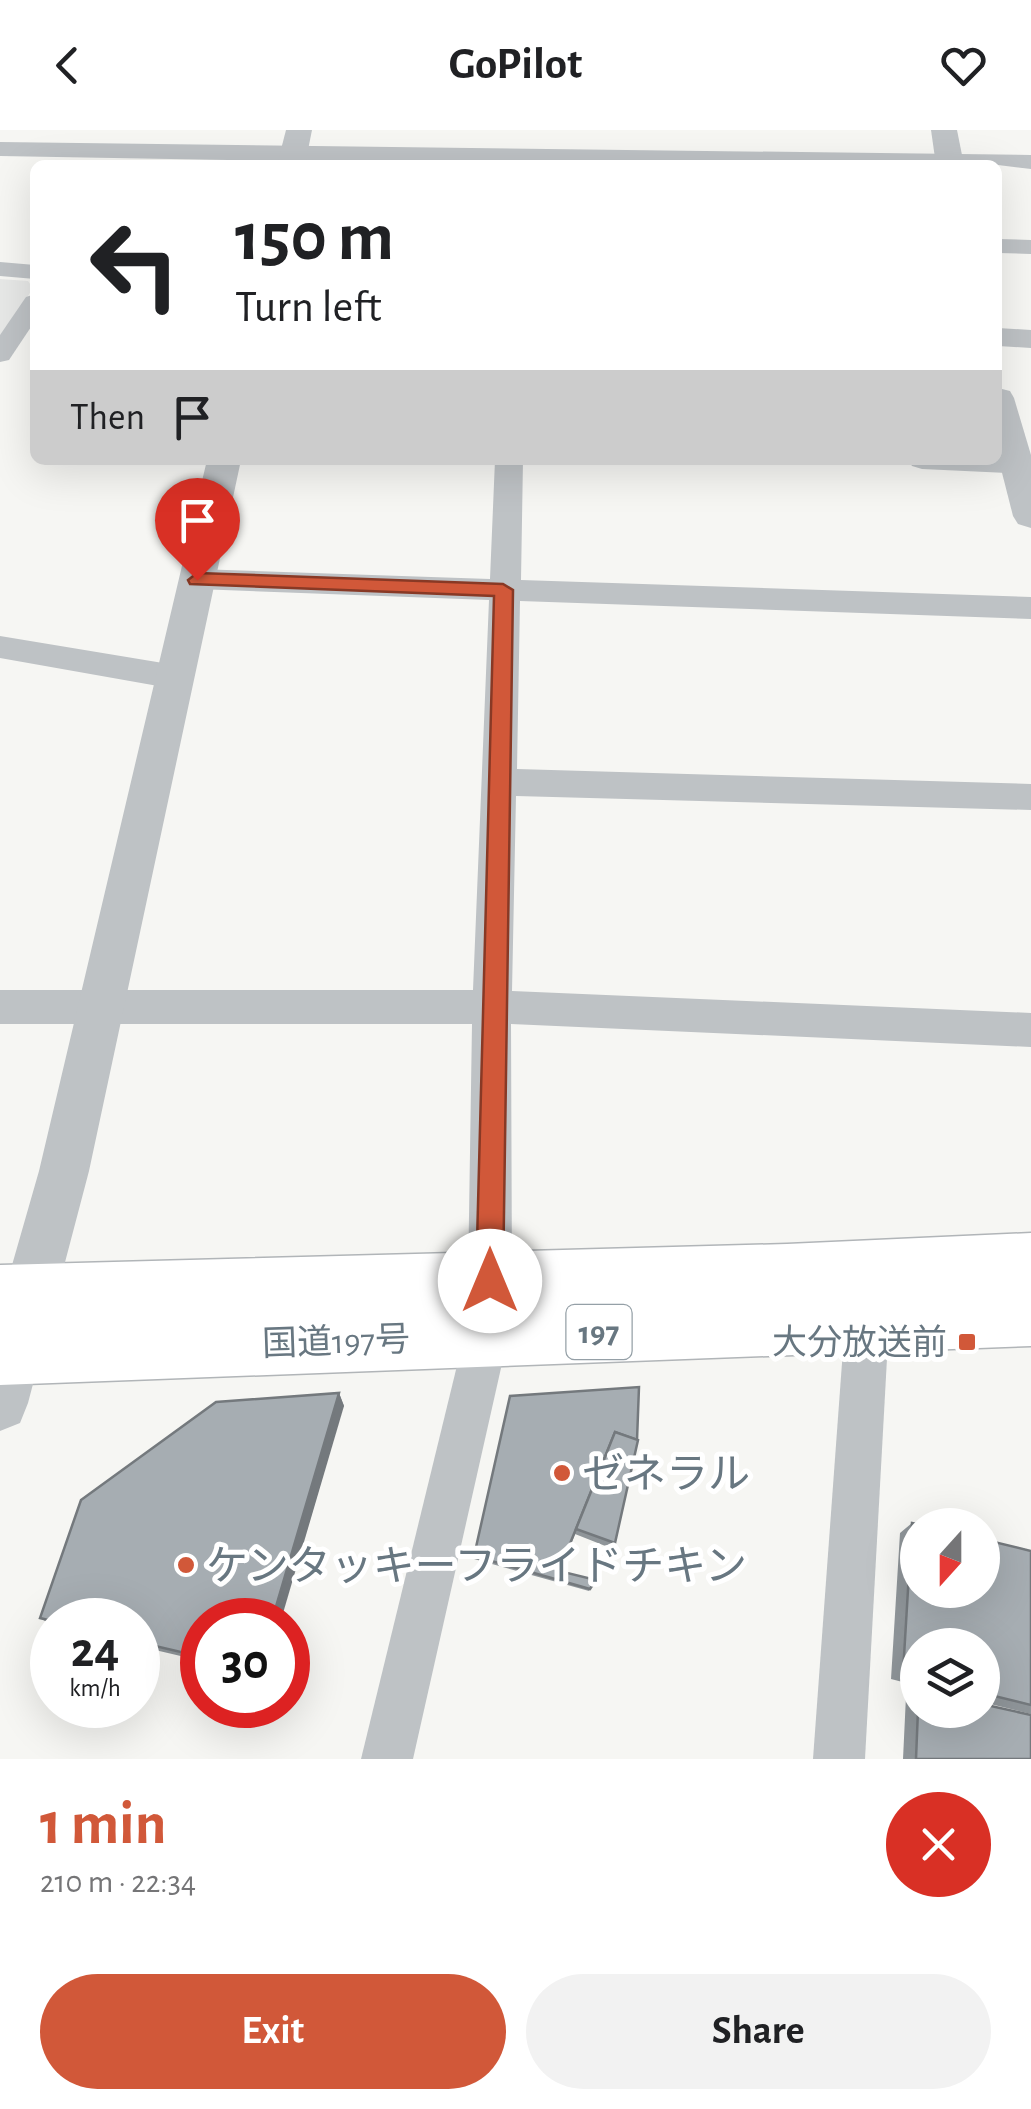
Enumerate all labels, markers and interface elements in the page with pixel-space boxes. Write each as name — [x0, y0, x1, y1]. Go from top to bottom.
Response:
icon: back — [40, 38, 95, 93]
icon: heart — [936, 38, 991, 93]
text: GoPilot — [449, 42, 582, 87]
icon: left — [70, 200, 200, 330]
text: 150 m — [235, 203, 394, 273]
text: Turn left — [235, 285, 382, 330]
icon: arrive — [165, 390, 220, 445]
text: Then — [70, 399, 145, 437]
pin — [155, 478, 240, 581]
icon: arrive — [170, 493, 225, 548]
position arrow — [438, 1229, 542, 1333]
road number: 197 — [566, 1305, 632, 1359]
street label: 国道197号 — [261, 1320, 411, 1363]
place label: 大分放送前 — [772, 1324, 947, 1361]
marker: 大分放送前 — [956, 1331, 978, 1353]
place label: ゼネラル — [582, 1452, 750, 1496]
marker: ゼネラル — [551, 1462, 573, 1484]
north arrow — [900, 1508, 1000, 1608]
map controls — [900, 1508, 1000, 1728]
place label: ケンタッキーフライドチキン — [206, 1545, 747, 1588]
marker: ケンタッキーフライドチキン — [175, 1554, 197, 1576]
speed limit sign: 30 — [180, 1598, 310, 1728]
text: 24 — [71, 1626, 119, 1676]
button: layers — [900, 1628, 1000, 1728]
text: km/h — [69, 1676, 121, 1701]
button: close — [886, 1792, 991, 1897]
text: 1 min — [40, 1795, 166, 1855]
text: 210 m · 22:34 — [40, 1866, 196, 1898]
button: Exit — [40, 1974, 506, 2089]
button: Share — [526, 1974, 991, 2089]

